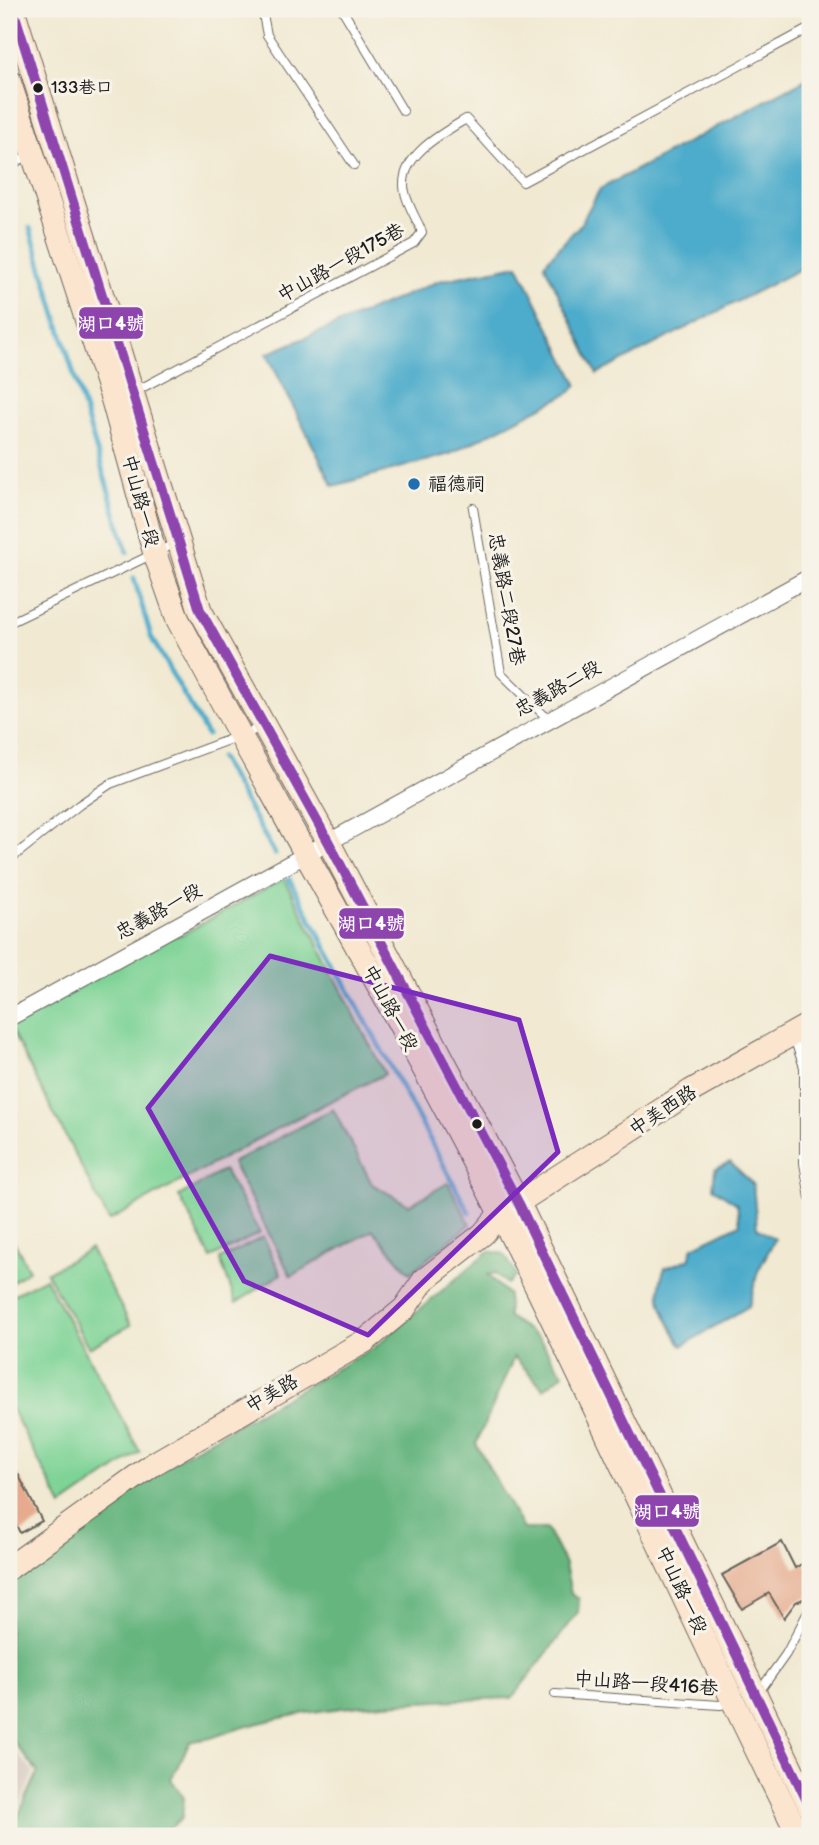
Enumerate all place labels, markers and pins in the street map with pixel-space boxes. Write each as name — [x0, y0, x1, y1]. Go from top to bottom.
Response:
place label: 133巷口 — [51, 78, 113, 98]
marker: 133巷口 — [31, 81, 45, 95]
place label: 福德祠 — [428, 473, 485, 496]
marker: 福德祠 — [406, 476, 422, 492]
unlabelled marker — [470, 1117, 484, 1131]

